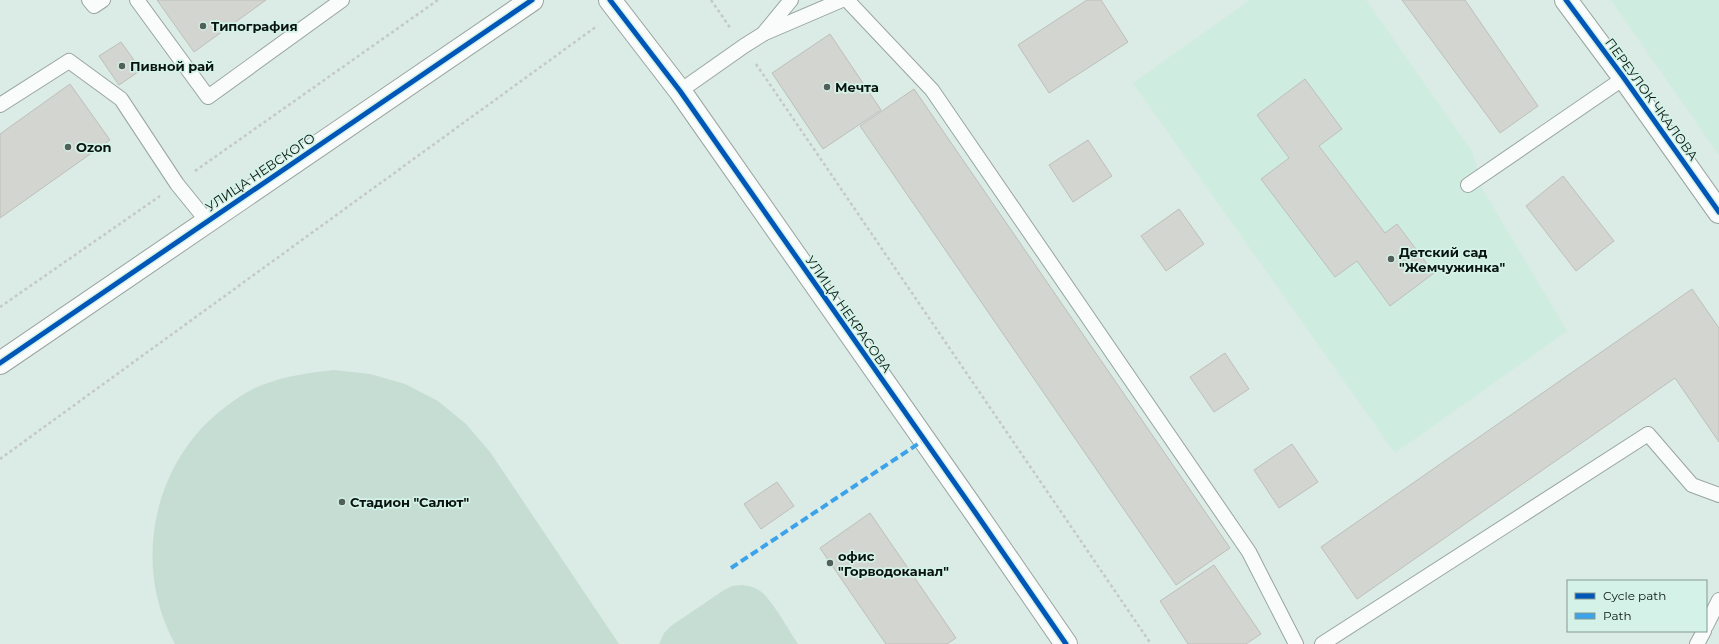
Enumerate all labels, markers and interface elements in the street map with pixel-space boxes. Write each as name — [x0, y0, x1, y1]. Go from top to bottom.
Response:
place label: Типография — [211, 18, 298, 34]
marker: Типография — [198, 21, 208, 31]
street label: ПЕРЕУЛОК ЧКАЛОВА — [1602, 35, 1702, 164]
place label: Пивной рай — [130, 58, 214, 74]
marker: Пивной рай — [117, 61, 127, 71]
place label: Мечта — [835, 79, 879, 95]
marker: Мечта — [822, 82, 832, 92]
street label: УЛИЦА НЕВСКОГО — [202, 129, 318, 215]
place label: Ozon — [76, 139, 111, 155]
marker: Ozon — [63, 142, 73, 152]
place label: Детский сад "Жемчужинка" — [1399, 244, 1505, 275]
street label: УЛИЦА НЕКРАСОВА — [803, 253, 896, 376]
marker: Детский сад "Жемчужинка" — [1386, 254, 1396, 264]
place label: Стадион "Салют" — [350, 494, 469, 510]
marker: Стадион "Салют" — [337, 497, 347, 507]
place label: офис "Горводоканал" — [838, 548, 949, 579]
marker: офис "Горводоканал" — [825, 558, 835, 568]
legend — [1567, 580, 1707, 632]
text: Cycle path — [1603, 588, 1666, 603]
text: Path — [1603, 608, 1632, 623]

